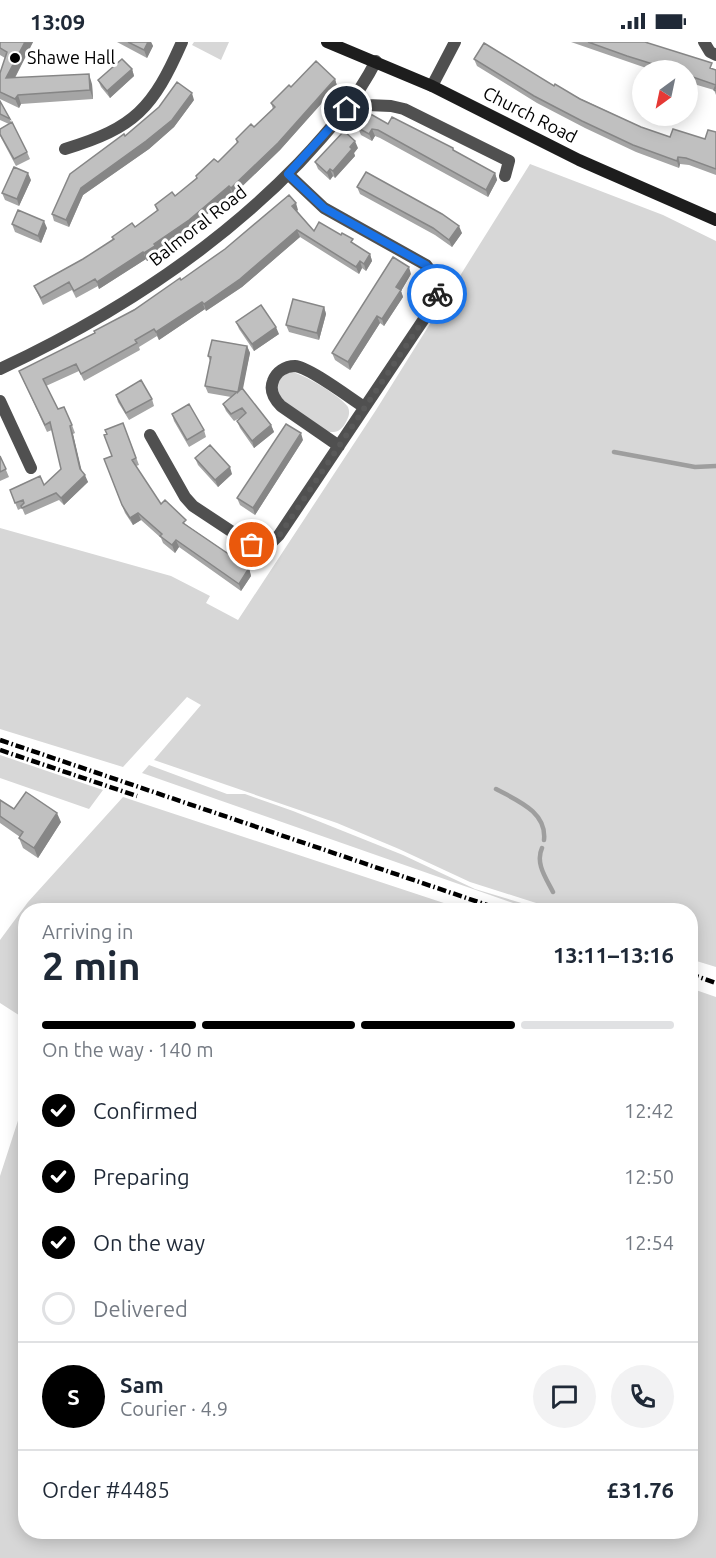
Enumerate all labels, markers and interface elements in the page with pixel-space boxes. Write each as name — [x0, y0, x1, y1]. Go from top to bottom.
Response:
text: 13:09 — [30, 9, 85, 34]
place label: Shawe Hall — [27, 47, 115, 67]
marker: Shawe Hall — [8, 51, 22, 65]
north arrow — [632, 60, 698, 126]
map controls — [632, 60, 698, 126]
street label: Church Road — [480, 82, 581, 146]
pin — [321, 83, 372, 134]
icon: home — [330, 92, 363, 125]
street label: Balmoral Road — [145, 181, 250, 269]
courier — [407, 264, 467, 324]
icon: bike — [421, 278, 454, 311]
pin — [226, 519, 277, 570]
icon: bag — [235, 528, 268, 561]
text: Arriving in — [42, 920, 133, 943]
text: 13:11–13:16 — [553, 942, 674, 967]
text: 2 min — [42, 944, 141, 987]
text: On the way · 140 m — [42, 1038, 214, 1061]
icon: check — [42, 1094, 75, 1127]
text: Confirmed — [93, 1098, 198, 1123]
text: 12:42 — [624, 1099, 674, 1122]
icon: check — [42, 1160, 75, 1193]
text: Preparing — [93, 1164, 190, 1189]
text: 12:50 — [624, 1165, 674, 1188]
icon: check — [42, 1226, 75, 1259]
text: On the way — [93, 1230, 205, 1255]
text: 12:54 — [624, 1231, 674, 1254]
text: Delivered — [93, 1296, 188, 1321]
button: chat — [533, 1365, 596, 1428]
button: phone — [611, 1365, 674, 1428]
text: Sam — [120, 1372, 164, 1397]
text: S — [67, 1384, 80, 1409]
text: Courier · 4.9 — [120, 1397, 228, 1420]
text: Order #4485 — [42, 1477, 170, 1502]
text: £31.76 — [607, 1477, 674, 1502]

